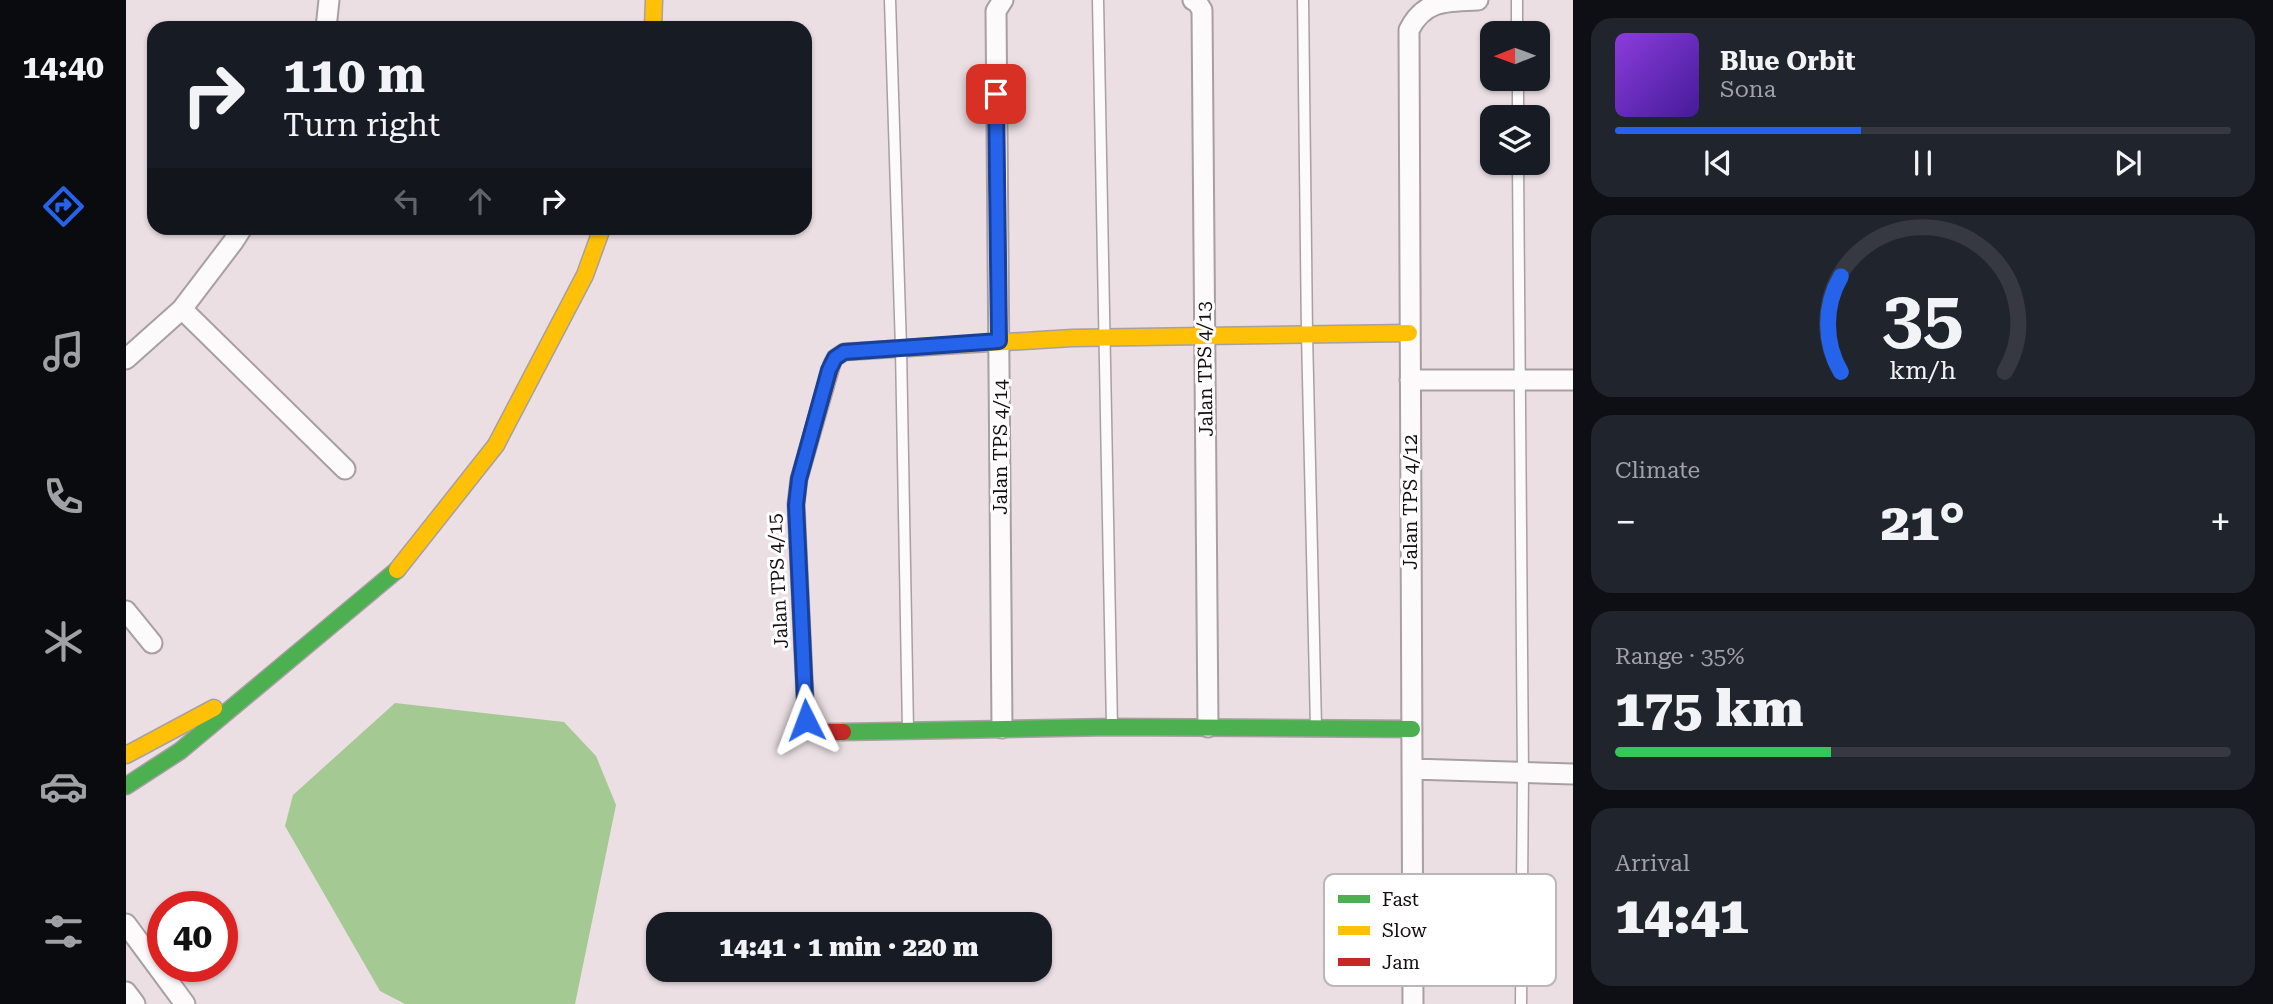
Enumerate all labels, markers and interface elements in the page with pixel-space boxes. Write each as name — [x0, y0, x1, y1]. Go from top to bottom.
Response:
north arrow — [1480, 21, 1550, 91]
map controls — [1480, 21, 1550, 175]
text: Blue Orbit — [1720, 46, 1856, 76]
text: 110 m — [283, 47, 425, 104]
text: 14:40 — [22, 48, 104, 86]
icon: right — [168, 49, 259, 140]
pin — [966, 64, 1026, 124]
icon: arrive — [977, 75, 1015, 113]
text: Sona — [1720, 76, 1776, 103]
button: layers — [1480, 105, 1550, 175]
text: Turn right — [283, 106, 440, 144]
icon: previous — [1699, 144, 1737, 182]
icon: pause — [1904, 144, 1942, 182]
icon: next — [2109, 144, 2147, 182]
icon: directions — [39, 182, 88, 231]
icon: left — [388, 182, 426, 220]
icon: ahead — [461, 182, 499, 220]
icon: right — [534, 182, 572, 220]
text: 35 — [1882, 275, 1964, 360]
street label: Jalan TPS 4/13 — [1192, 301, 1218, 437]
icon: music — [39, 327, 88, 376]
text: km/h — [1890, 355, 1956, 384]
street label: Jalan TPS 4/14 — [989, 379, 1012, 515]
street label: Jalan TPS 4/12 — [1399, 434, 1422, 570]
text: Climate — [1615, 457, 1700, 484]
icon: phone — [39, 472, 88, 521]
text: 21° — [1881, 492, 1965, 553]
text: − — [1615, 500, 1636, 544]
text: + — [2210, 500, 2231, 544]
street label: Jalan TPS 4/15 — [763, 513, 793, 649]
icon: climate — [39, 617, 88, 666]
text: Range · 35% — [1615, 643, 1744, 670]
text: 175 km — [1615, 678, 1803, 739]
position arrow — [769, 683, 843, 757]
icon: car — [39, 762, 88, 811]
text: Arrival — [1615, 850, 1690, 877]
legend — [1324, 874, 1556, 986]
text: 14:41 — [1615, 885, 1749, 946]
text: Fast — [1382, 888, 1419, 911]
speed limit sign: 40 — [147, 891, 238, 982]
icon: filters — [39, 907, 88, 956]
text: Slow — [1382, 919, 1427, 942]
text: 14:41 · 1 min · 220 m — [719, 932, 979, 962]
text: Jam — [1382, 951, 1420, 974]

